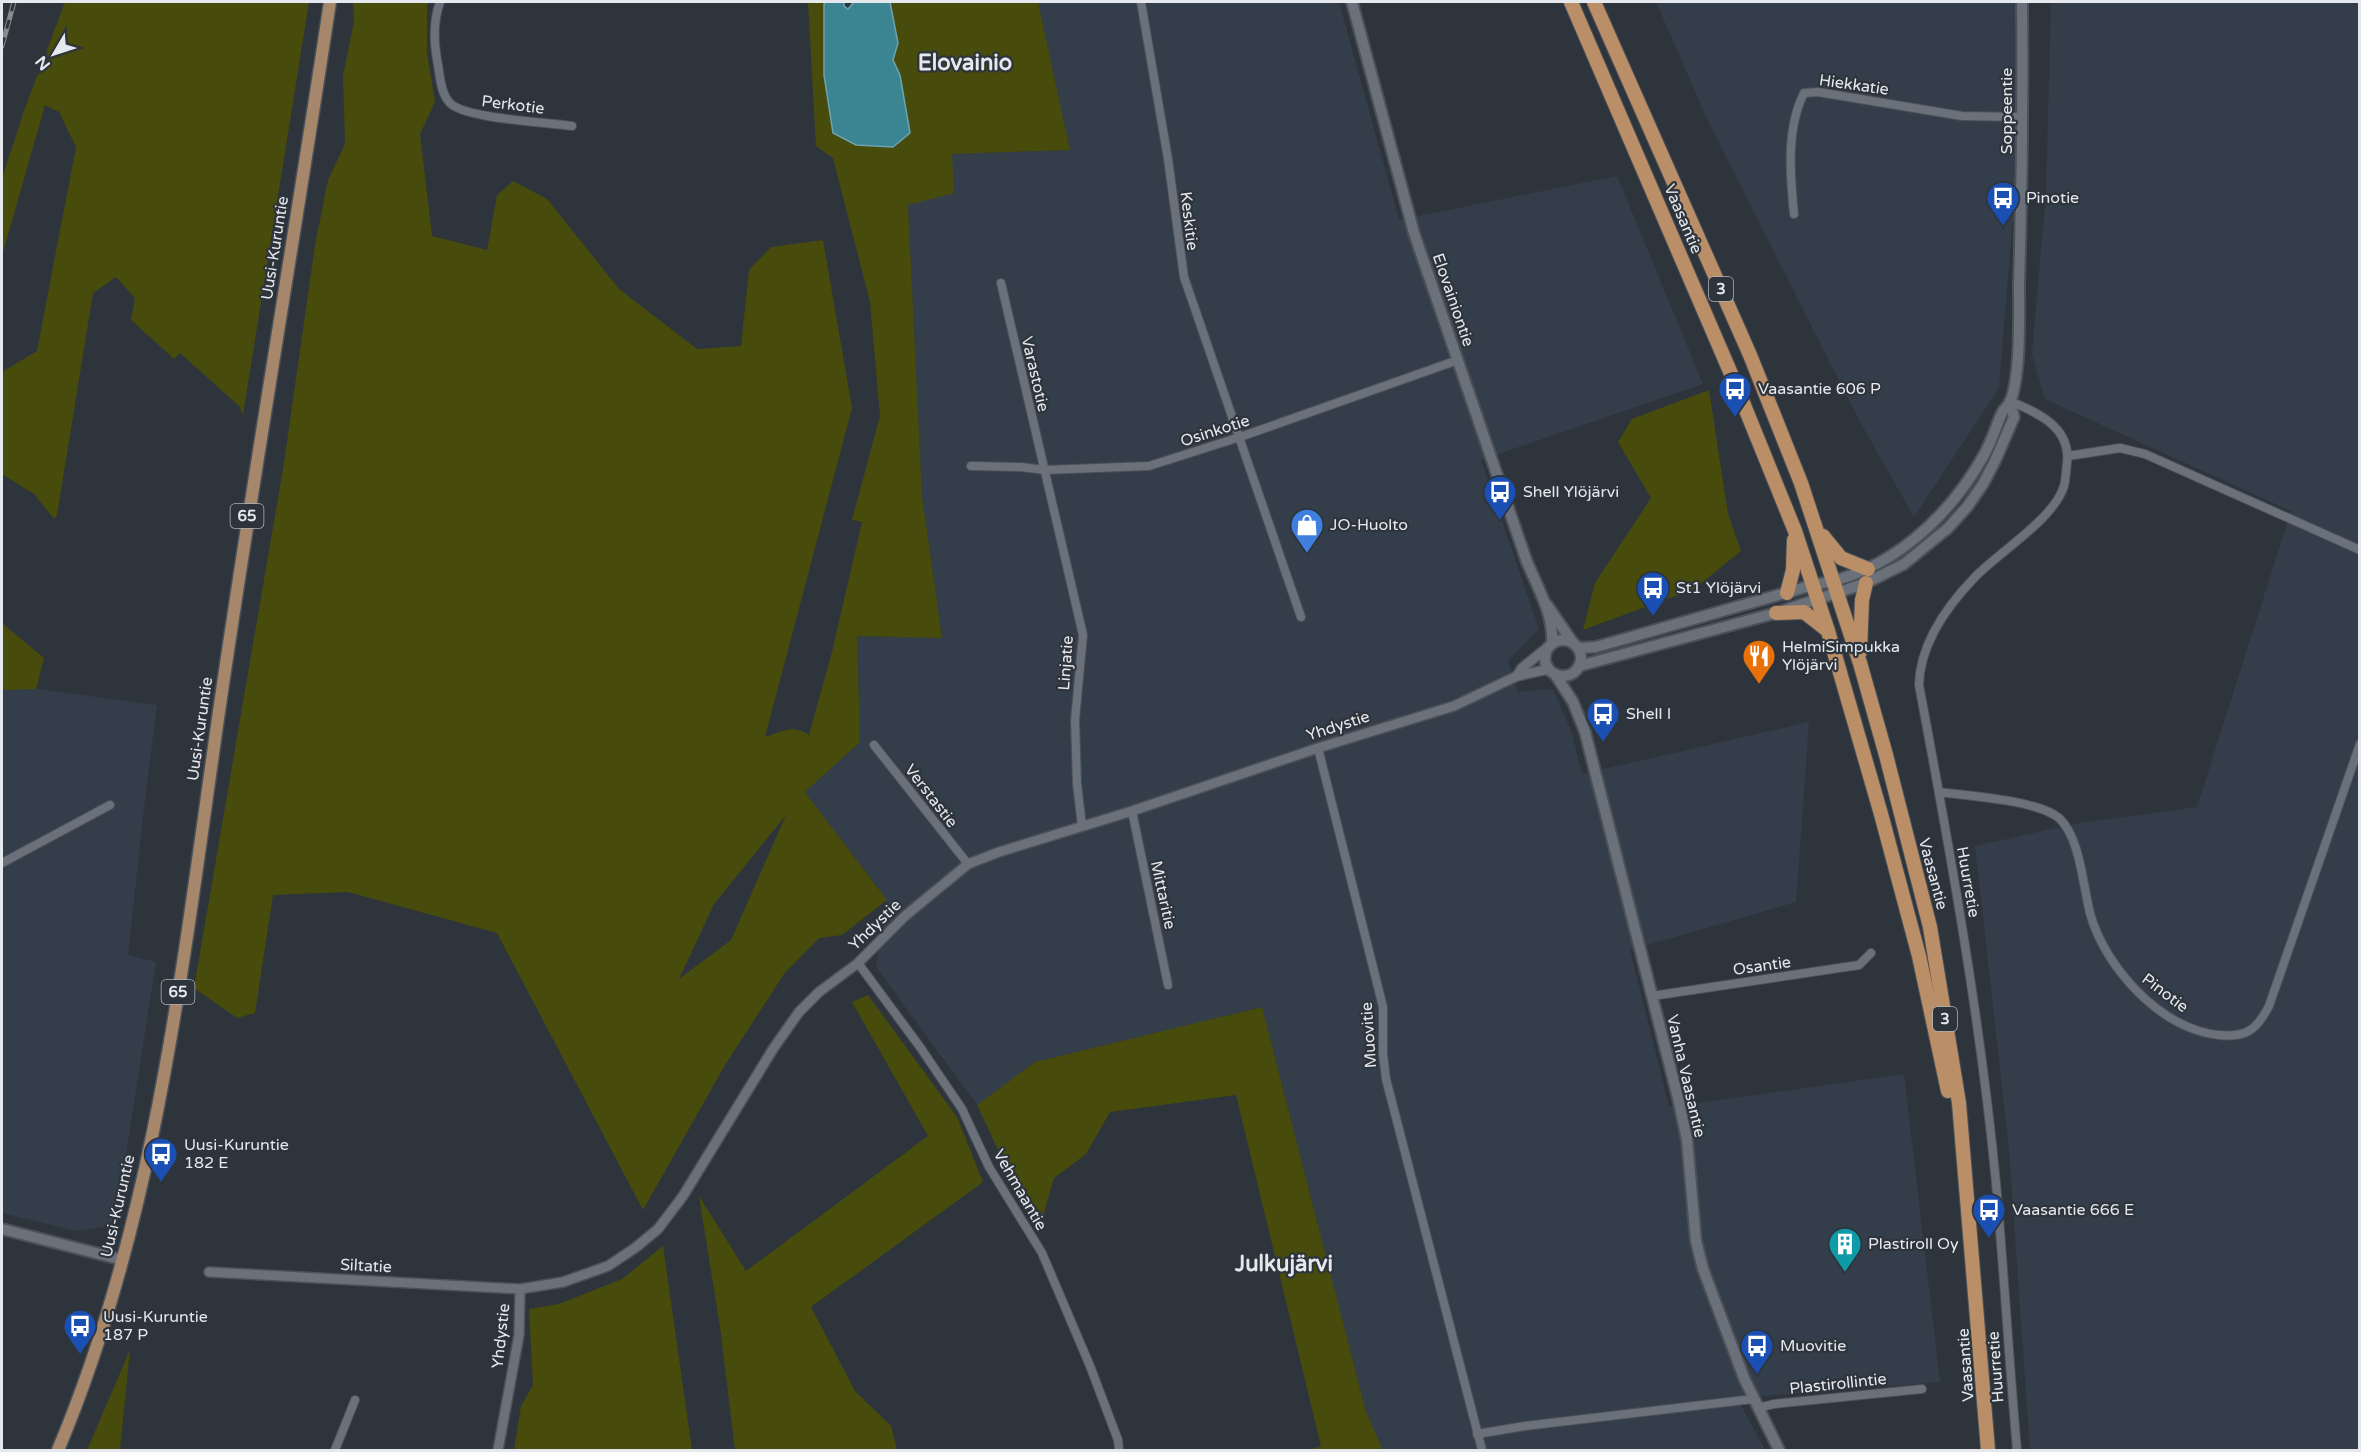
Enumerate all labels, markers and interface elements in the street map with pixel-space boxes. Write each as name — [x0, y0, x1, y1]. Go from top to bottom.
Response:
north arrow — [24, 24, 84, 84]
district label: Elovainio — [918, 50, 1012, 76]
text: N — [31, 52, 55, 74]
street label: Soppeentie — [1997, 68, 2017, 154]
street label: Hiekkatie — [1818, 70, 1890, 100]
street label: Perkotie — [480, 91, 546, 119]
bus stop icon: Pinotie — [1985, 180, 2021, 227]
street label: Vaasantie — [1659, 181, 1707, 257]
place label: Pinotie — [2026, 188, 2079, 208]
street label: Keskitie — [1175, 190, 1203, 252]
street label: Uusi-Kuruntie — [257, 195, 293, 301]
street label: Elovainiontie — [1428, 251, 1478, 349]
road number: 3 — [1709, 277, 1733, 301]
street label: Varastotie — [1017, 334, 1053, 414]
bus stop icon: Vaasantie 606 P — [1717, 371, 1753, 418]
place label: Vaasantie 606 P — [1758, 379, 1881, 399]
street label: Osinkotie — [1178, 410, 1252, 452]
bus stop icon: Shell Ylöjärvi — [1482, 474, 1518, 521]
place label: Shell Ylöjärvi — [1523, 482, 1619, 502]
road number: 65 — [230, 504, 264, 528]
shop icon: JO-Huolto — [1289, 507, 1325, 554]
place label: JO-Huolto — [1330, 515, 1408, 535]
bus stop icon: St1 Ylöjärvi — [1635, 570, 1671, 617]
place label: St1 Ylöjärvi — [1676, 578, 1761, 598]
street label: Linjatie — [1054, 635, 1078, 691]
place label: HelmiSimpukka Ylöjärvi — [1782, 637, 1900, 675]
restaurant icon: HelmiSimpukka Ylöjärvi — [1741, 638, 1777, 685]
street label: Uusi-Kuruntie — [183, 676, 217, 782]
bus stop icon: Shell I — [1585, 696, 1621, 743]
place label: Shell I — [1626, 704, 1671, 724]
street label: Yhdystie — [1304, 706, 1372, 746]
street label: Verstastie — [900, 760, 962, 832]
street label: Vaasantie — [1914, 836, 1952, 912]
street label: Huurretie — [1952, 845, 1984, 919]
street label: Mittaritie — [1146, 859, 1180, 931]
street label: Yhdystie — [845, 895, 905, 955]
street label: Osantie — [1732, 952, 1792, 980]
street label: Pinotie — [2138, 969, 2192, 1017]
road number: 65 — [162, 980, 195, 1004]
street label: Muovitie — [1357, 1001, 1381, 1069]
road number: 3 — [1933, 1007, 1957, 1031]
street label: Vanha Vaasantie — [1662, 1013, 1710, 1139]
place label: Uusi-Kuruntie 182 E — [184, 1135, 289, 1173]
bus stop icon: Uusi-Kuruntie 182 E — [143, 1136, 179, 1183]
street label: Vehmaantie — [989, 1146, 1051, 1234]
street label: Uusi-Kuruntie — [96, 1153, 140, 1259]
bus stop icon: Vaasantie 666 E — [1971, 1192, 2007, 1239]
place label: Vaasantie 666 E — [2012, 1200, 2134, 1220]
building icon: Plastiroll Oy — [1827, 1226, 1863, 1273]
place label: Plastiroll Oy — [1868, 1234, 1959, 1254]
district label: Julkujärvi — [1234, 1251, 1333, 1277]
street label: Siltatie — [340, 1255, 392, 1277]
street label: Yhdystie — [488, 1302, 514, 1370]
place label: Uusi-Kuruntie 187 P — [103, 1307, 208, 1345]
bus stop icon: Uusi-Kuruntie 187 P — [62, 1308, 98, 1355]
bus stop icon: Muovitie — [1739, 1328, 1775, 1375]
street label: Vaasantie — [1953, 1328, 1979, 1402]
street label: Huurretie — [1984, 1331, 2008, 1403]
place label: Muovitie — [1780, 1336, 1846, 1356]
street label: Plastirollintie — [1788, 1369, 1888, 1399]

